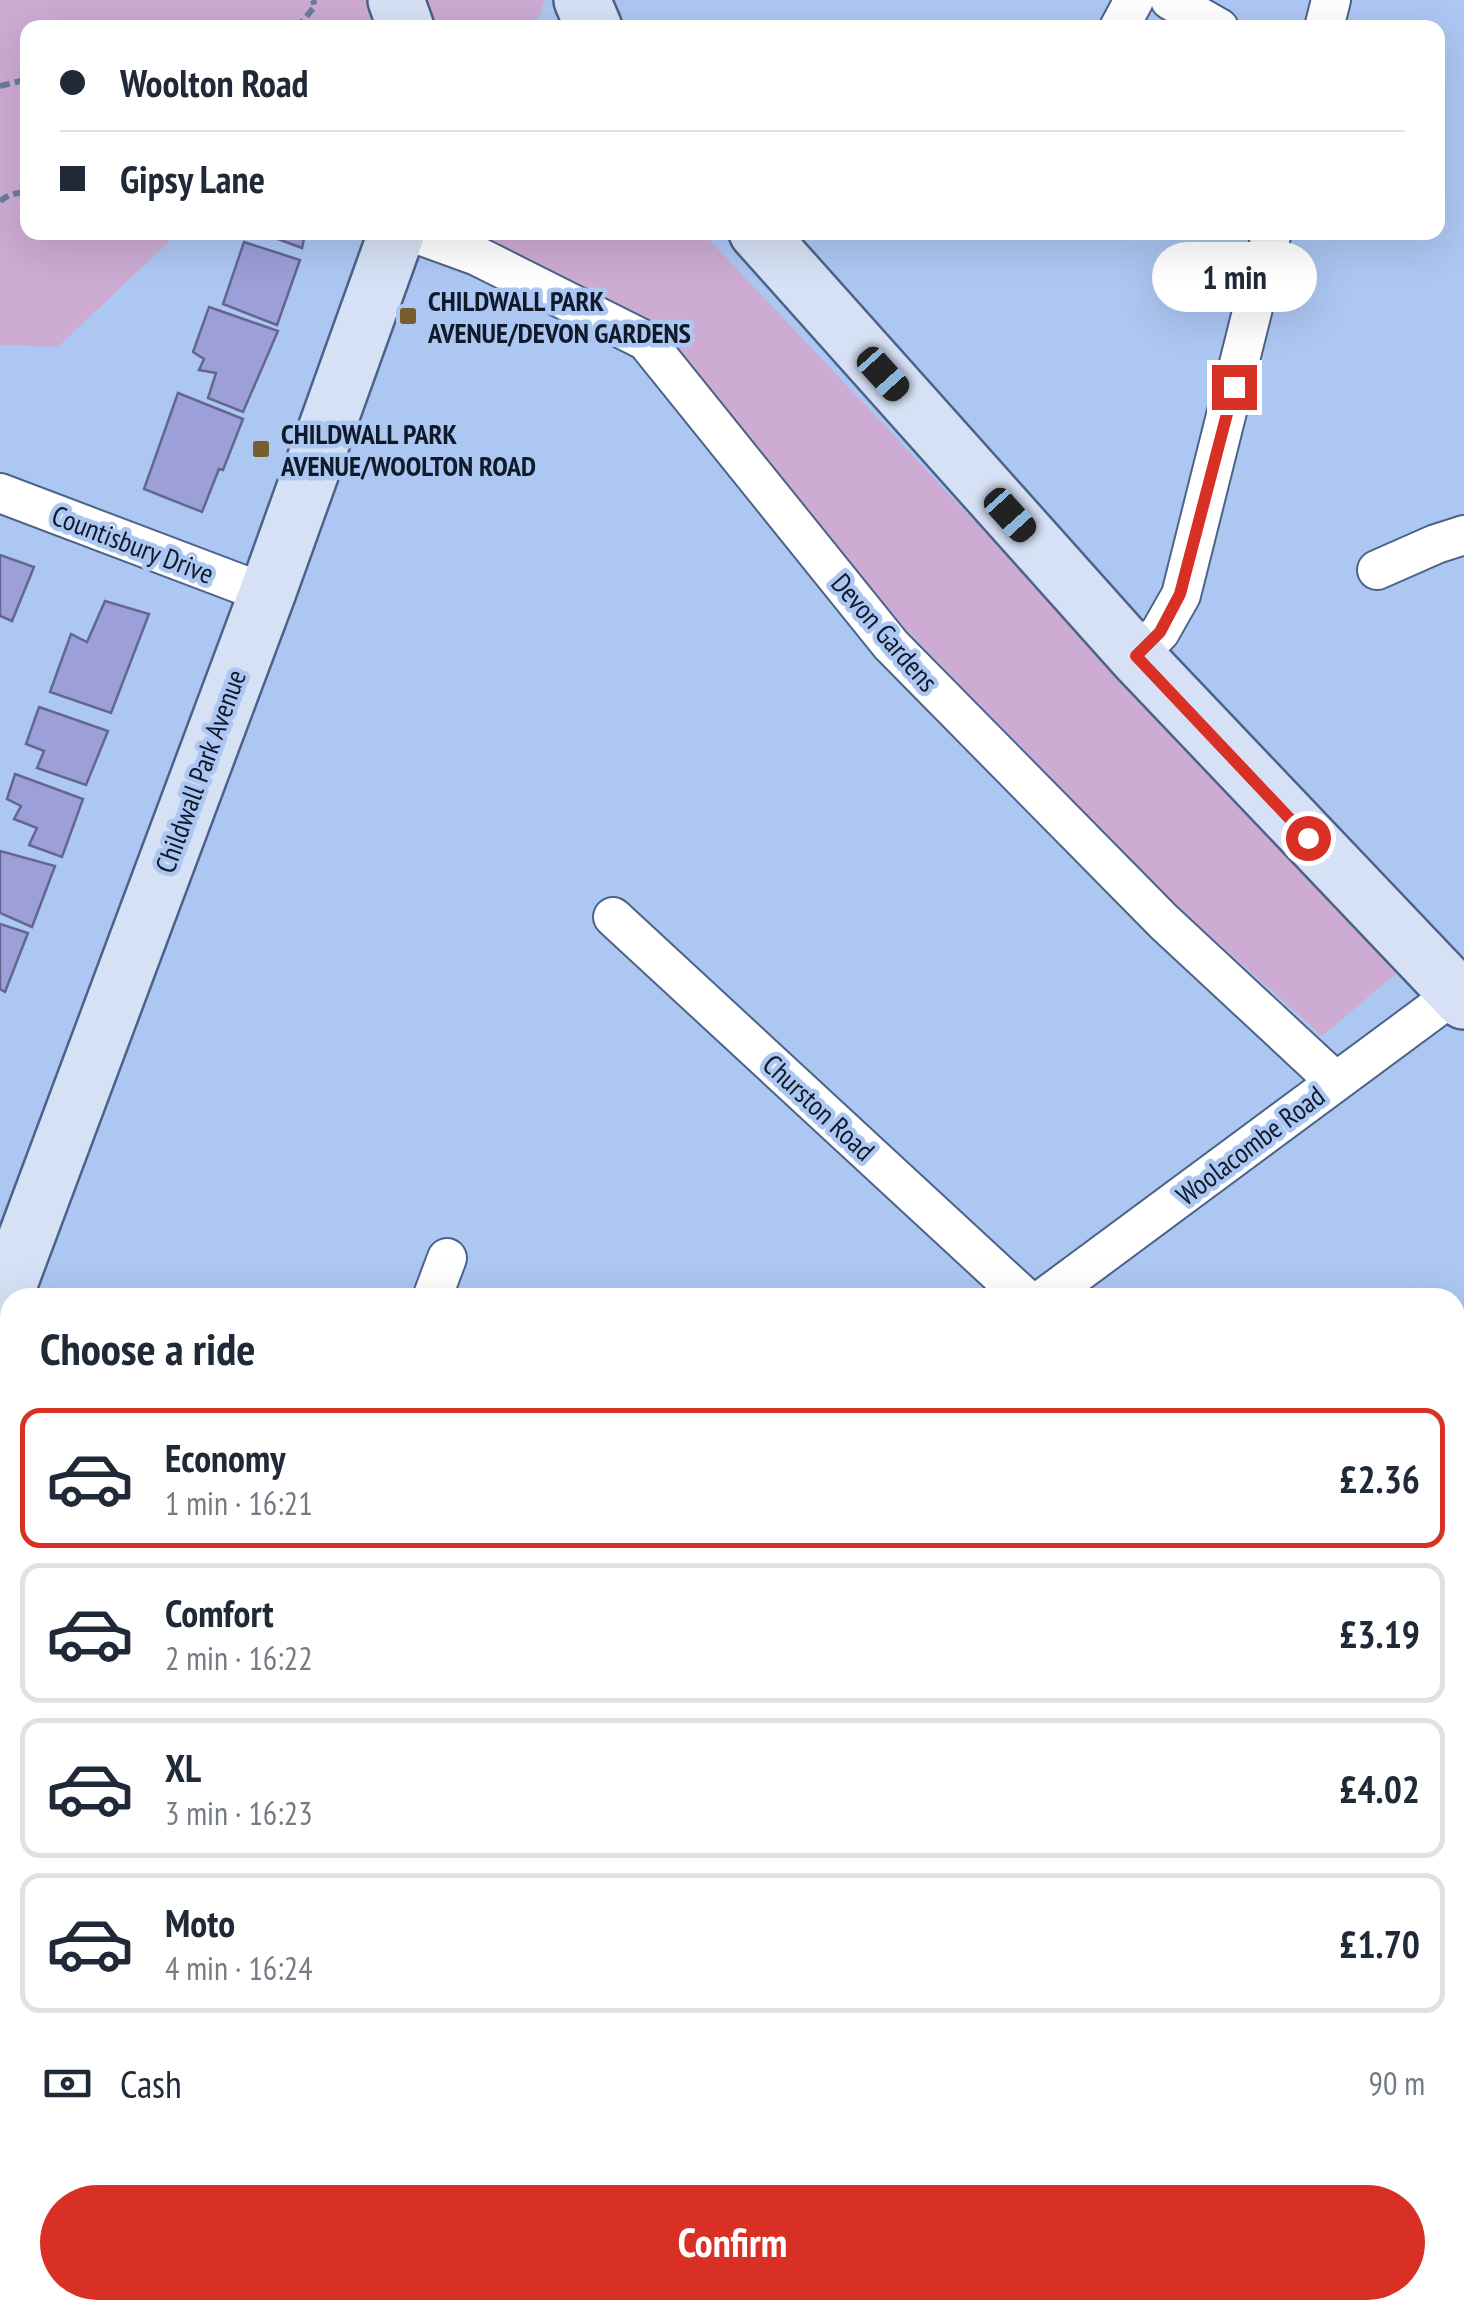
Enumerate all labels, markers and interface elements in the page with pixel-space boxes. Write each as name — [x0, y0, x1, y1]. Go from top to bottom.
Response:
text: Woolton Road — [120, 58, 309, 107]
text: Gipsy Lane — [120, 154, 265, 203]
callout: 1 min — [1152, 242, 1316, 312]
text: 1 min — [1202, 256, 1267, 298]
place label: CHILDWALL PARK AVENUE/DEVON GARDENS — [427, 282, 691, 351]
marker: CHILDWALL PARK AVENUE/DEVON GARDENS — [397, 305, 419, 327]
car — [852, 342, 914, 406]
route end — [1212, 365, 1257, 410]
place label: CHILDWALL PARK AVENUE/WOOLTON ROAD — [280, 415, 536, 484]
marker: CHILDWALL PARK AVENUE/WOOLTON ROAD — [250, 438, 272, 460]
car — [979, 483, 1041, 547]
street label: Countisbury Drive — [47, 496, 219, 592]
street label: Devon Gardens — [823, 565, 947, 699]
street label: Childwall Park Avenue — [146, 664, 254, 878]
route start — [1286, 816, 1331, 861]
street label: Churston Road — [755, 1046, 883, 1168]
street label: Woolacombe Road — [1168, 1077, 1332, 1213]
text: Choose a ride — [40, 1319, 255, 1377]
icon: car — [45, 1433, 135, 1523]
text: Economy — [165, 1433, 285, 1482]
text: £2.36 — [1339, 1454, 1420, 1503]
text: 1 min · 16:21 — [165, 1482, 313, 1524]
icon: car — [45, 1588, 135, 1678]
text: Comfort — [165, 1588, 274, 1637]
text: £3.19 — [1339, 1609, 1420, 1658]
text: 2 min · 16:22 — [165, 1637, 313, 1679]
icon: car — [45, 1743, 135, 1833]
text: XL — [165, 1743, 201, 1792]
text: £4.02 — [1339, 1764, 1420, 1813]
text: 3 min · 16:23 — [165, 1792, 313, 1834]
icon: car — [45, 1898, 135, 1988]
text: Moto — [165, 1898, 235, 1947]
text: £1.70 — [1339, 1919, 1420, 1968]
text: 4 min · 16:24 — [165, 1947, 313, 1989]
icon: cash — [40, 2056, 95, 2111]
text: Cash — [120, 2059, 182, 2108]
text: 90 m — [1369, 2062, 1425, 2104]
button: Confirm — [40, 2185, 1425, 2300]

